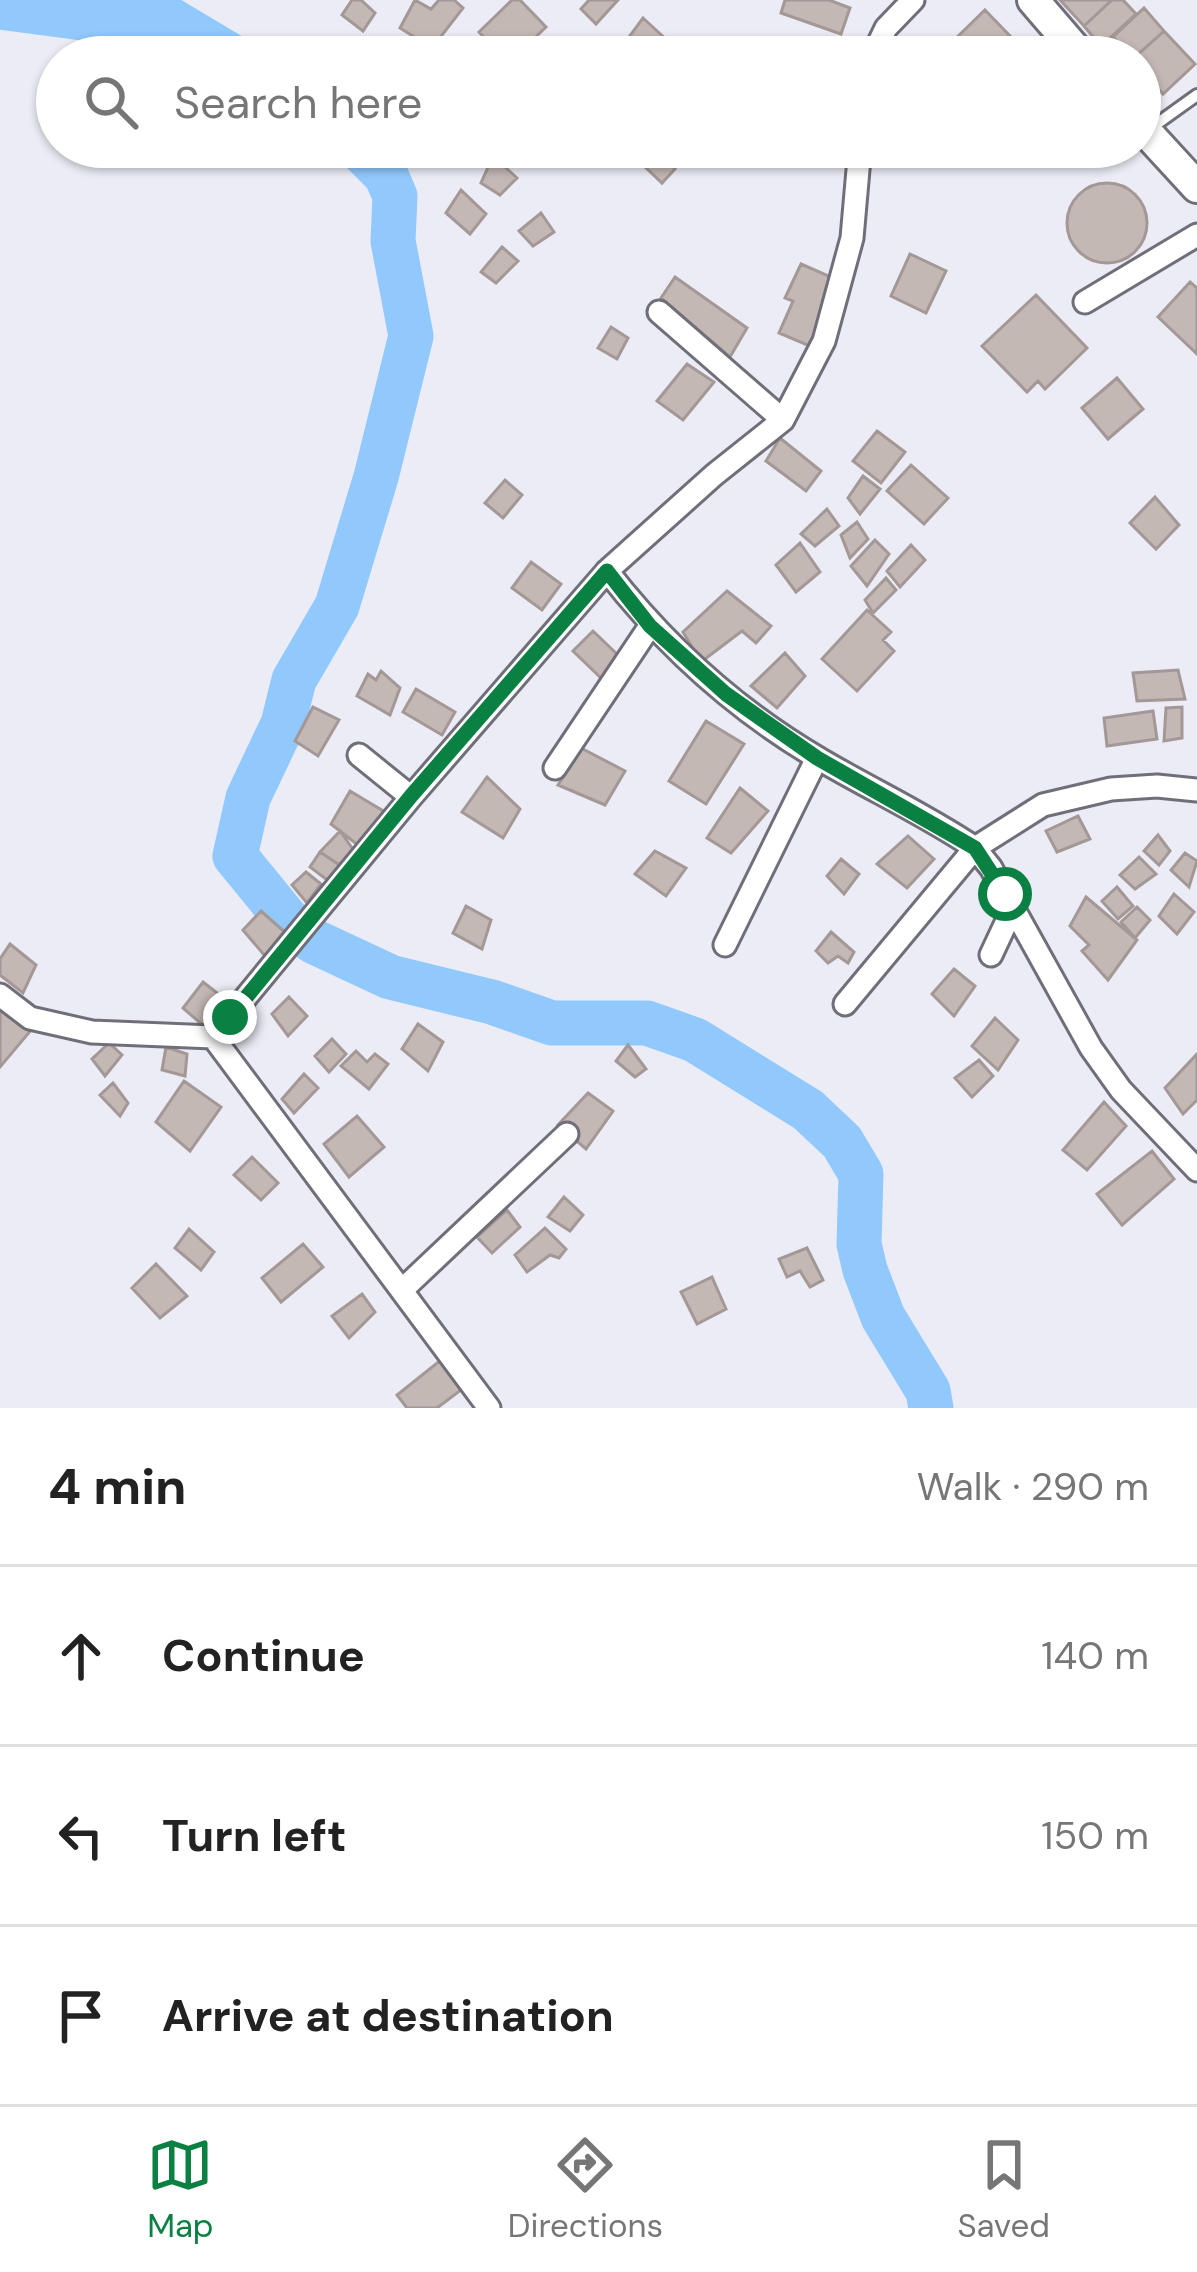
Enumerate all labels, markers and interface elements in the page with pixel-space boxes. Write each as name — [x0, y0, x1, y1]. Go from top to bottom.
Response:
search box — [36, 36, 1161, 168]
icon: search — [78, 69, 144, 135]
text: Search here — [174, 73, 422, 132]
route start — [978, 867, 1032, 921]
route end — [203, 990, 257, 1044]
text: 4 min — [48, 1453, 187, 1520]
text: Walk · 290 m — [917, 1461, 1149, 1512]
icon: ahead — [48, 1623, 114, 1689]
text: Continue — [162, 1626, 365, 1685]
text: 140 m — [1041, 1630, 1149, 1681]
icon: left — [48, 1803, 114, 1869]
text: Turn left — [162, 1806, 346, 1865]
text: 150 m — [1041, 1810, 1149, 1861]
icon: arrive — [48, 1983, 114, 2049]
text: Arrive at destination — [162, 1986, 614, 2045]
tab: Map — [147, 2132, 214, 2247]
tab: Directions — [508, 2132, 663, 2247]
tab: Saved — [957, 2132, 1050, 2247]

